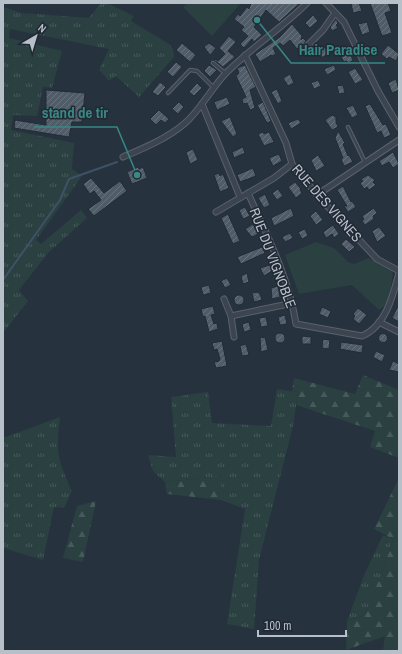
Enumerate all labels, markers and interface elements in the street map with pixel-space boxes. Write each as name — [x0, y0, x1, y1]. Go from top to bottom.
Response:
north arrow — [16, 16, 56, 56]
text: N — [35, 21, 49, 36]
callout: Hair Paradise — [291, 36, 385, 63]
text: Hair Paradise — [299, 39, 377, 60]
callout: stand de tir — [34, 100, 117, 127]
text: stand de tir — [42, 102, 108, 123]
street label: RUE DES VIGNES — [288, 160, 366, 246]
street label: RUE DU VIGNOBLE — [246, 205, 300, 311]
scale bar — [258, 612, 346, 638]
text: 100 m — [264, 618, 291, 634]

